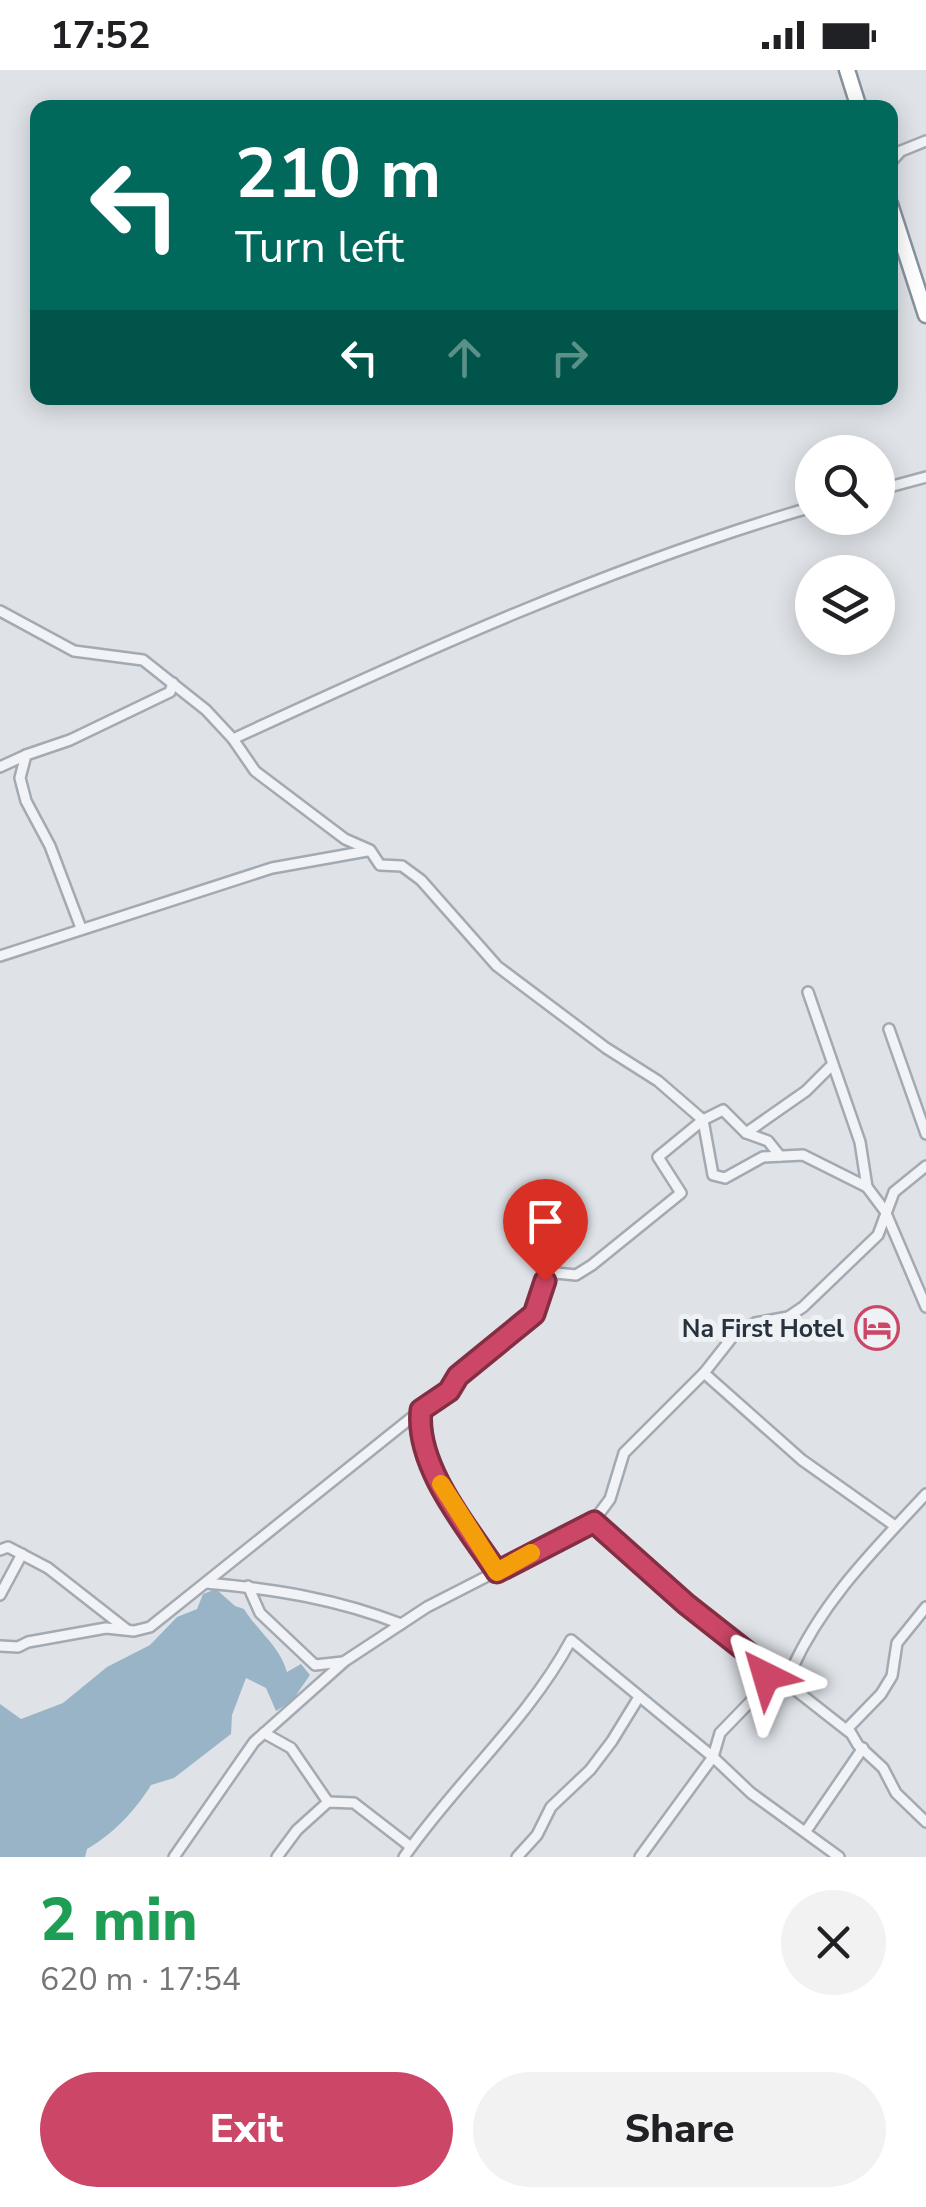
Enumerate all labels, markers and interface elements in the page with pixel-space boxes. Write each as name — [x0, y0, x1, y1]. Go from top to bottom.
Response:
text: 17:52 — [50, 10, 151, 61]
text: 210 m — [235, 126, 441, 222]
icon: left — [70, 140, 200, 270]
text: Turn left — [235, 217, 404, 278]
icon: left — [332, 330, 387, 385]
icon: ahead — [437, 330, 492, 385]
icon: right — [542, 330, 597, 385]
map controls — [795, 435, 895, 655]
button: search — [795, 435, 895, 535]
button: layers — [795, 555, 895, 655]
pin — [503, 1179, 588, 1282]
icon: arrive — [518, 1194, 573, 1249]
hotel icon: Na First Hotel — [854, 1305, 900, 1351]
place label: Na First Hotel — [682, 1312, 844, 1346]
position arrow — [714, 1624, 818, 1728]
text: 2 min — [40, 1879, 198, 1961]
button: close — [781, 1890, 886, 1995]
text: 620 m · 17:54 — [40, 1958, 241, 2001]
button: Exit — [40, 2072, 453, 2187]
button: Share — [473, 2072, 886, 2187]

